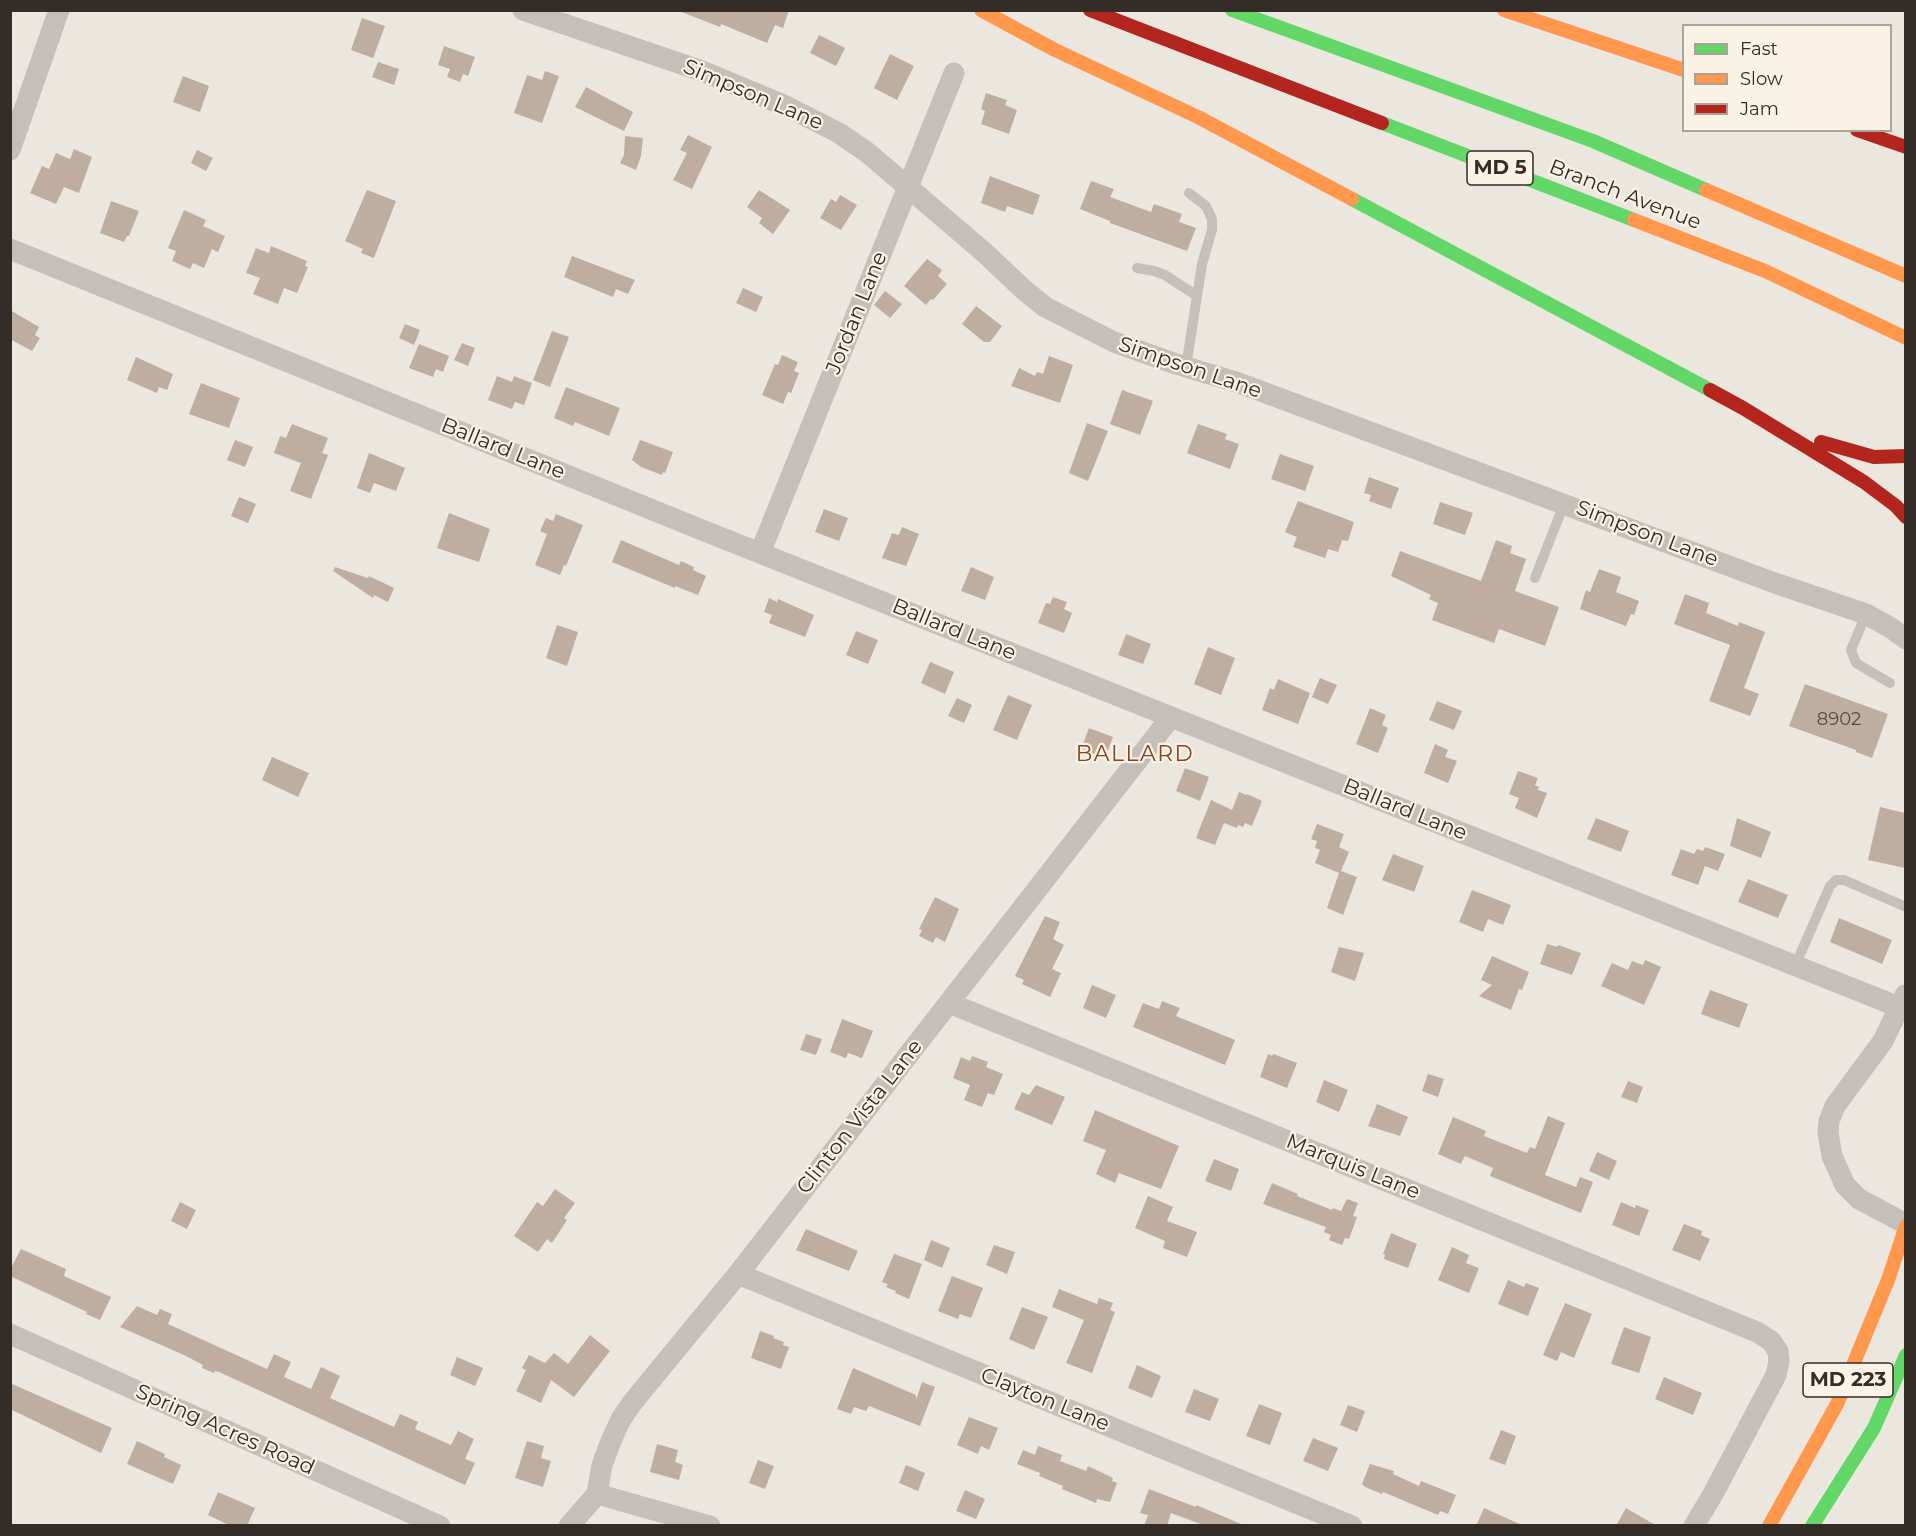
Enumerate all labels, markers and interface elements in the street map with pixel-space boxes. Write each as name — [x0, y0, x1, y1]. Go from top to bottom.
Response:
legend — [1682, 24, 1892, 132]
text: Fast — [1740, 38, 1778, 60]
street label: Simpson Lane — [679, 54, 827, 136]
text: Slow — [1740, 68, 1783, 90]
text: Jam — [1740, 98, 1779, 120]
road number: MD 5 — [1467, 151, 1533, 185]
street label: Branch Avenue — [1546, 154, 1704, 236]
street label: Jordan Lane — [821, 248, 893, 378]
street label: Simpson Lane — [1115, 332, 1265, 404]
street label: Ballard Lane — [437, 413, 569, 485]
street label: Simpson Lane — [1573, 495, 1721, 573]
street label: Ballard Lane — [888, 594, 1020, 666]
house number: 8902 — [1817, 709, 1861, 731]
district label: BALLARD — [1076, 742, 1194, 768]
street label: Ballard Lane — [1339, 774, 1471, 846]
street label: Clinton Vista Lane — [792, 1035, 928, 1199]
street label: Marquis Lane — [1282, 1129, 1424, 1205]
street label: Clayton Lane — [977, 1363, 1113, 1437]
road number: MD 223 — [1803, 1363, 1893, 1397]
street label: Spring Acres Road — [132, 1379, 318, 1481]

